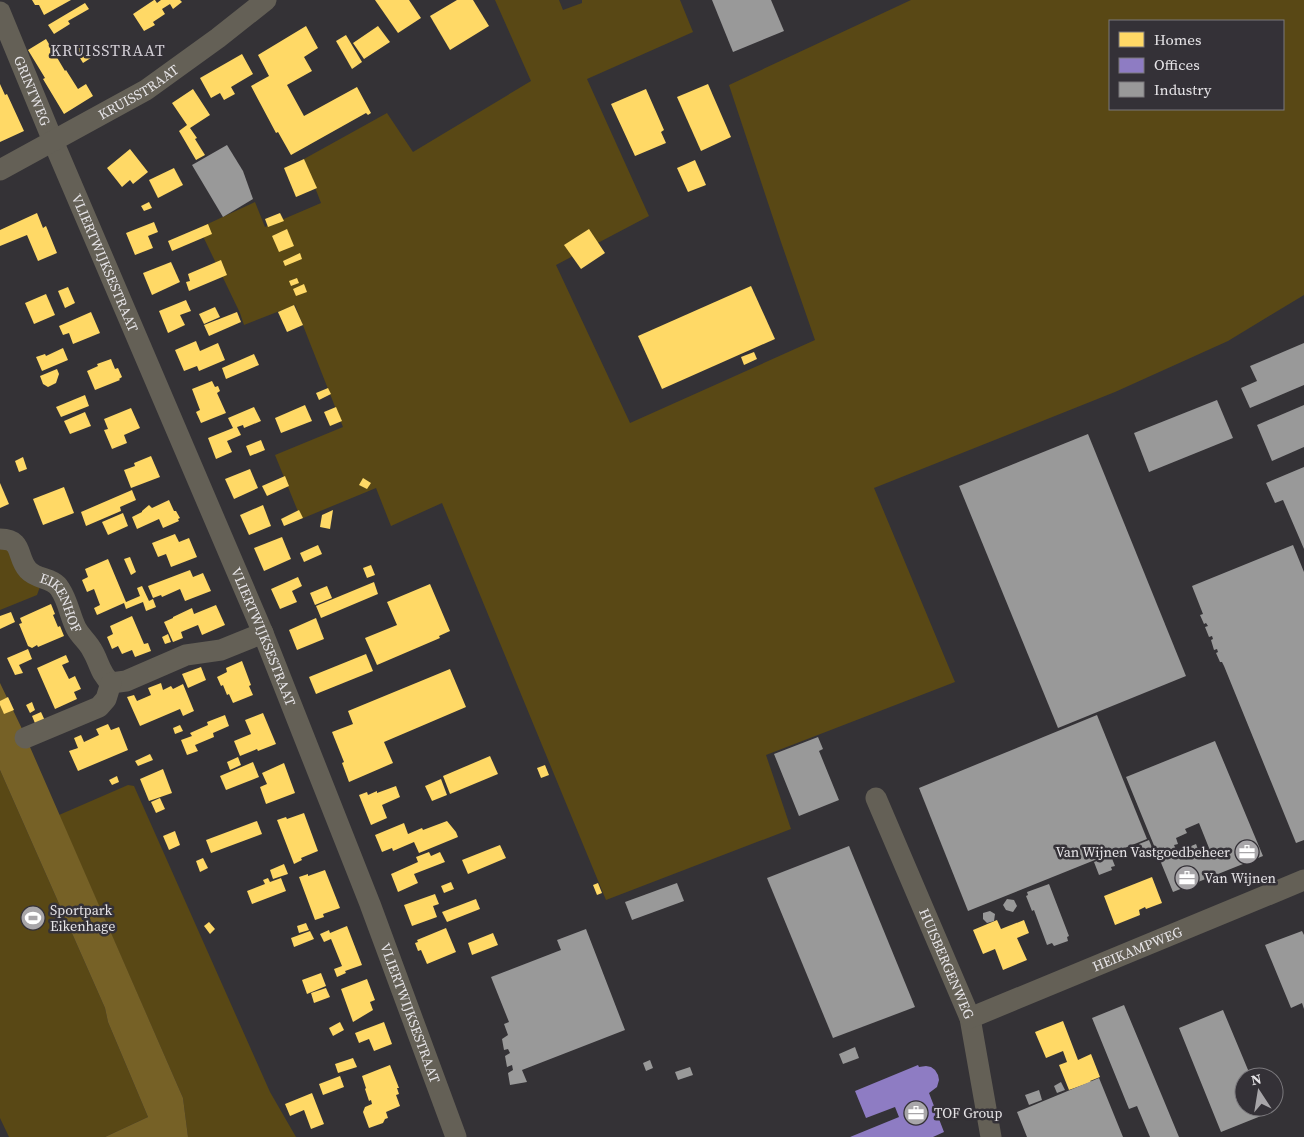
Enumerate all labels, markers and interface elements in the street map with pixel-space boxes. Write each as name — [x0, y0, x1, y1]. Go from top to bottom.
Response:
legend — [1109, 20, 1284, 110]
text: Homes — [1154, 29, 1201, 50]
district label: KRUISSTRAAT — [50, 39, 166, 61]
street label: GRINTWEG — [9, 53, 56, 129]
text: Offices — [1154, 54, 1200, 75]
street label: KRUISSTRAAT — [95, 59, 183, 124]
text: Industry — [1154, 79, 1212, 100]
street label: VLIERTWIJKSESTRAAT — [67, 191, 144, 335]
street label: VLIERTWIJKSESTRAAT — [226, 564, 301, 709]
street label: EIKENHOF — [37, 568, 87, 636]
office icon: Van Wijnen Vastgoedbeheer — [1234, 839, 1260, 865]
place label: Van Wijnen Vastgoedbeheer — [1055, 842, 1230, 862]
office icon: Van Wijnen — [1174, 865, 1200, 891]
place label: Van Wijnen — [1204, 868, 1277, 888]
place label: Sportpark Eikenhage — [50, 900, 115, 936]
sports icon: Sportpark Eikenhage — [20, 905, 46, 931]
street label: HUISBERGENWEG — [914, 905, 979, 1022]
street label: HEIKAMPWEG — [1089, 921, 1186, 976]
street label: VLIERTWIJKSESTRAAT — [375, 940, 445, 1087]
north arrow — [1234, 1067, 1284, 1117]
text: N — [1249, 1068, 1263, 1090]
office icon: TOF Group — [903, 1100, 929, 1126]
place label: TOF Group — [934, 1103, 1002, 1123]

